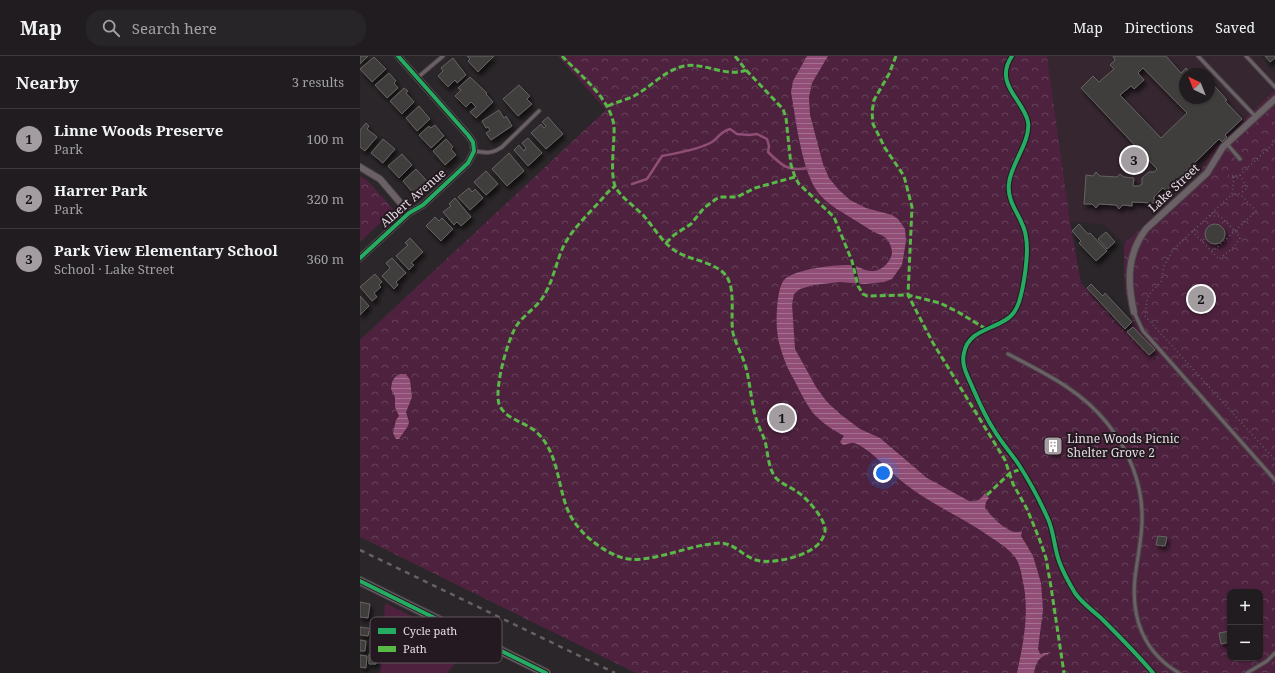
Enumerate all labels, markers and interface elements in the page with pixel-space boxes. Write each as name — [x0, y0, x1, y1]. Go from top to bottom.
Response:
search box — [86, 10, 366, 46]
text: Map — [20, 15, 62, 41]
icon: search — [100, 17, 122, 39]
text: Search here — [132, 18, 217, 38]
text: Map — [1073, 18, 1103, 37]
text: Directions — [1125, 18, 1193, 37]
text: Saved — [1215, 18, 1255, 37]
north arrow — [1179, 68, 1215, 104]
text: Nearby — [16, 71, 79, 94]
text: 3 results — [292, 73, 344, 91]
text: Linne Woods Preserve — [54, 120, 223, 140]
text: 1 — [25, 130, 33, 148]
text: 100 m — [307, 130, 344, 148]
text: Park — [54, 140, 83, 158]
pin: 3 — [1121, 145, 1147, 175]
street label: Lake Street — [1144, 160, 1203, 216]
street label: Albert Avenue — [376, 164, 449, 231]
text: Harrer Park — [54, 180, 147, 200]
text: 2 — [25, 190, 33, 208]
text: 320 m — [307, 190, 344, 208]
text: Park — [54, 200, 83, 218]
text: Park View Elementary School — [54, 240, 278, 260]
text: 3 — [25, 250, 33, 268]
text: 360 m — [307, 250, 344, 268]
text: School · Lake Street — [54, 260, 174, 278]
pin: 2 — [1188, 284, 1214, 314]
pin: 1 — [769, 403, 795, 433]
place label: Linne Woods Picnic Shelter Grove 2 — [1067, 430, 1180, 461]
building icon: Linne Woods Picnic Shelter Grove 2 — [1042, 435, 1064, 457]
your location — [873, 463, 893, 483]
map controls — [1227, 589, 1263, 661]
button: + — [1227, 589, 1263, 625]
legend — [370, 617, 502, 663]
text: Cycle path — [403, 623, 457, 638]
button: − — [1227, 625, 1263, 661]
text: Path — [403, 641, 427, 656]

